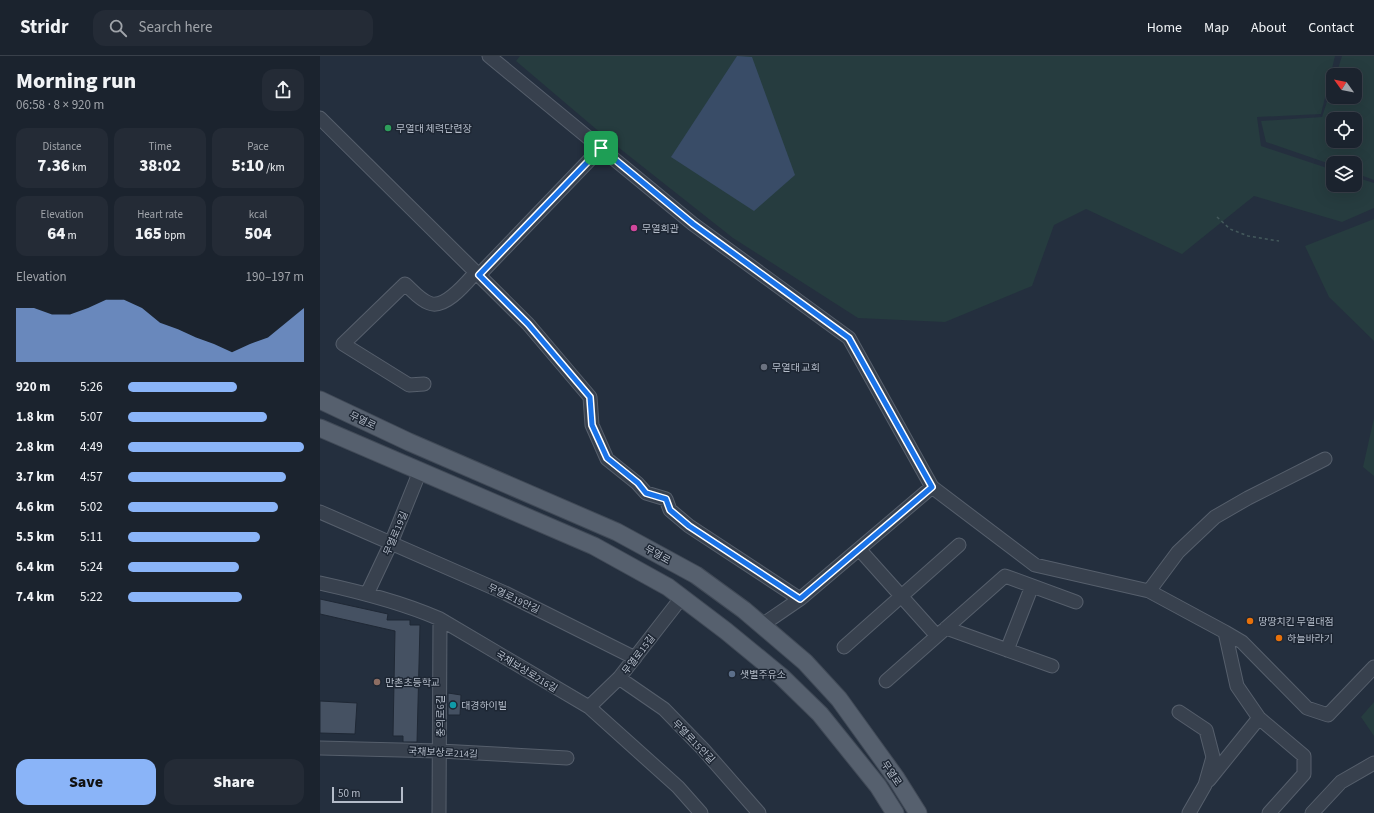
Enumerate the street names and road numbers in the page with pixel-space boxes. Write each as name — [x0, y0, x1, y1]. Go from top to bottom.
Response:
street label: 무열로 — [347, 409, 378, 433]
street label: 무열로19길 — [380, 509, 411, 558]
street label: 무열로 — [642, 542, 673, 568]
street label: 무열로19안길 — [485, 581, 542, 617]
street label: 무열로15길 — [619, 632, 659, 677]
street label: 국채보상로216길 — [493, 648, 560, 696]
street label: 충의로6길 — [434, 695, 448, 737]
street label: 무열로15안길 — [669, 717, 718, 767]
street label: 국채보상로214길 — [408, 744, 478, 762]
street label: 무열로 — [878, 758, 905, 789]

